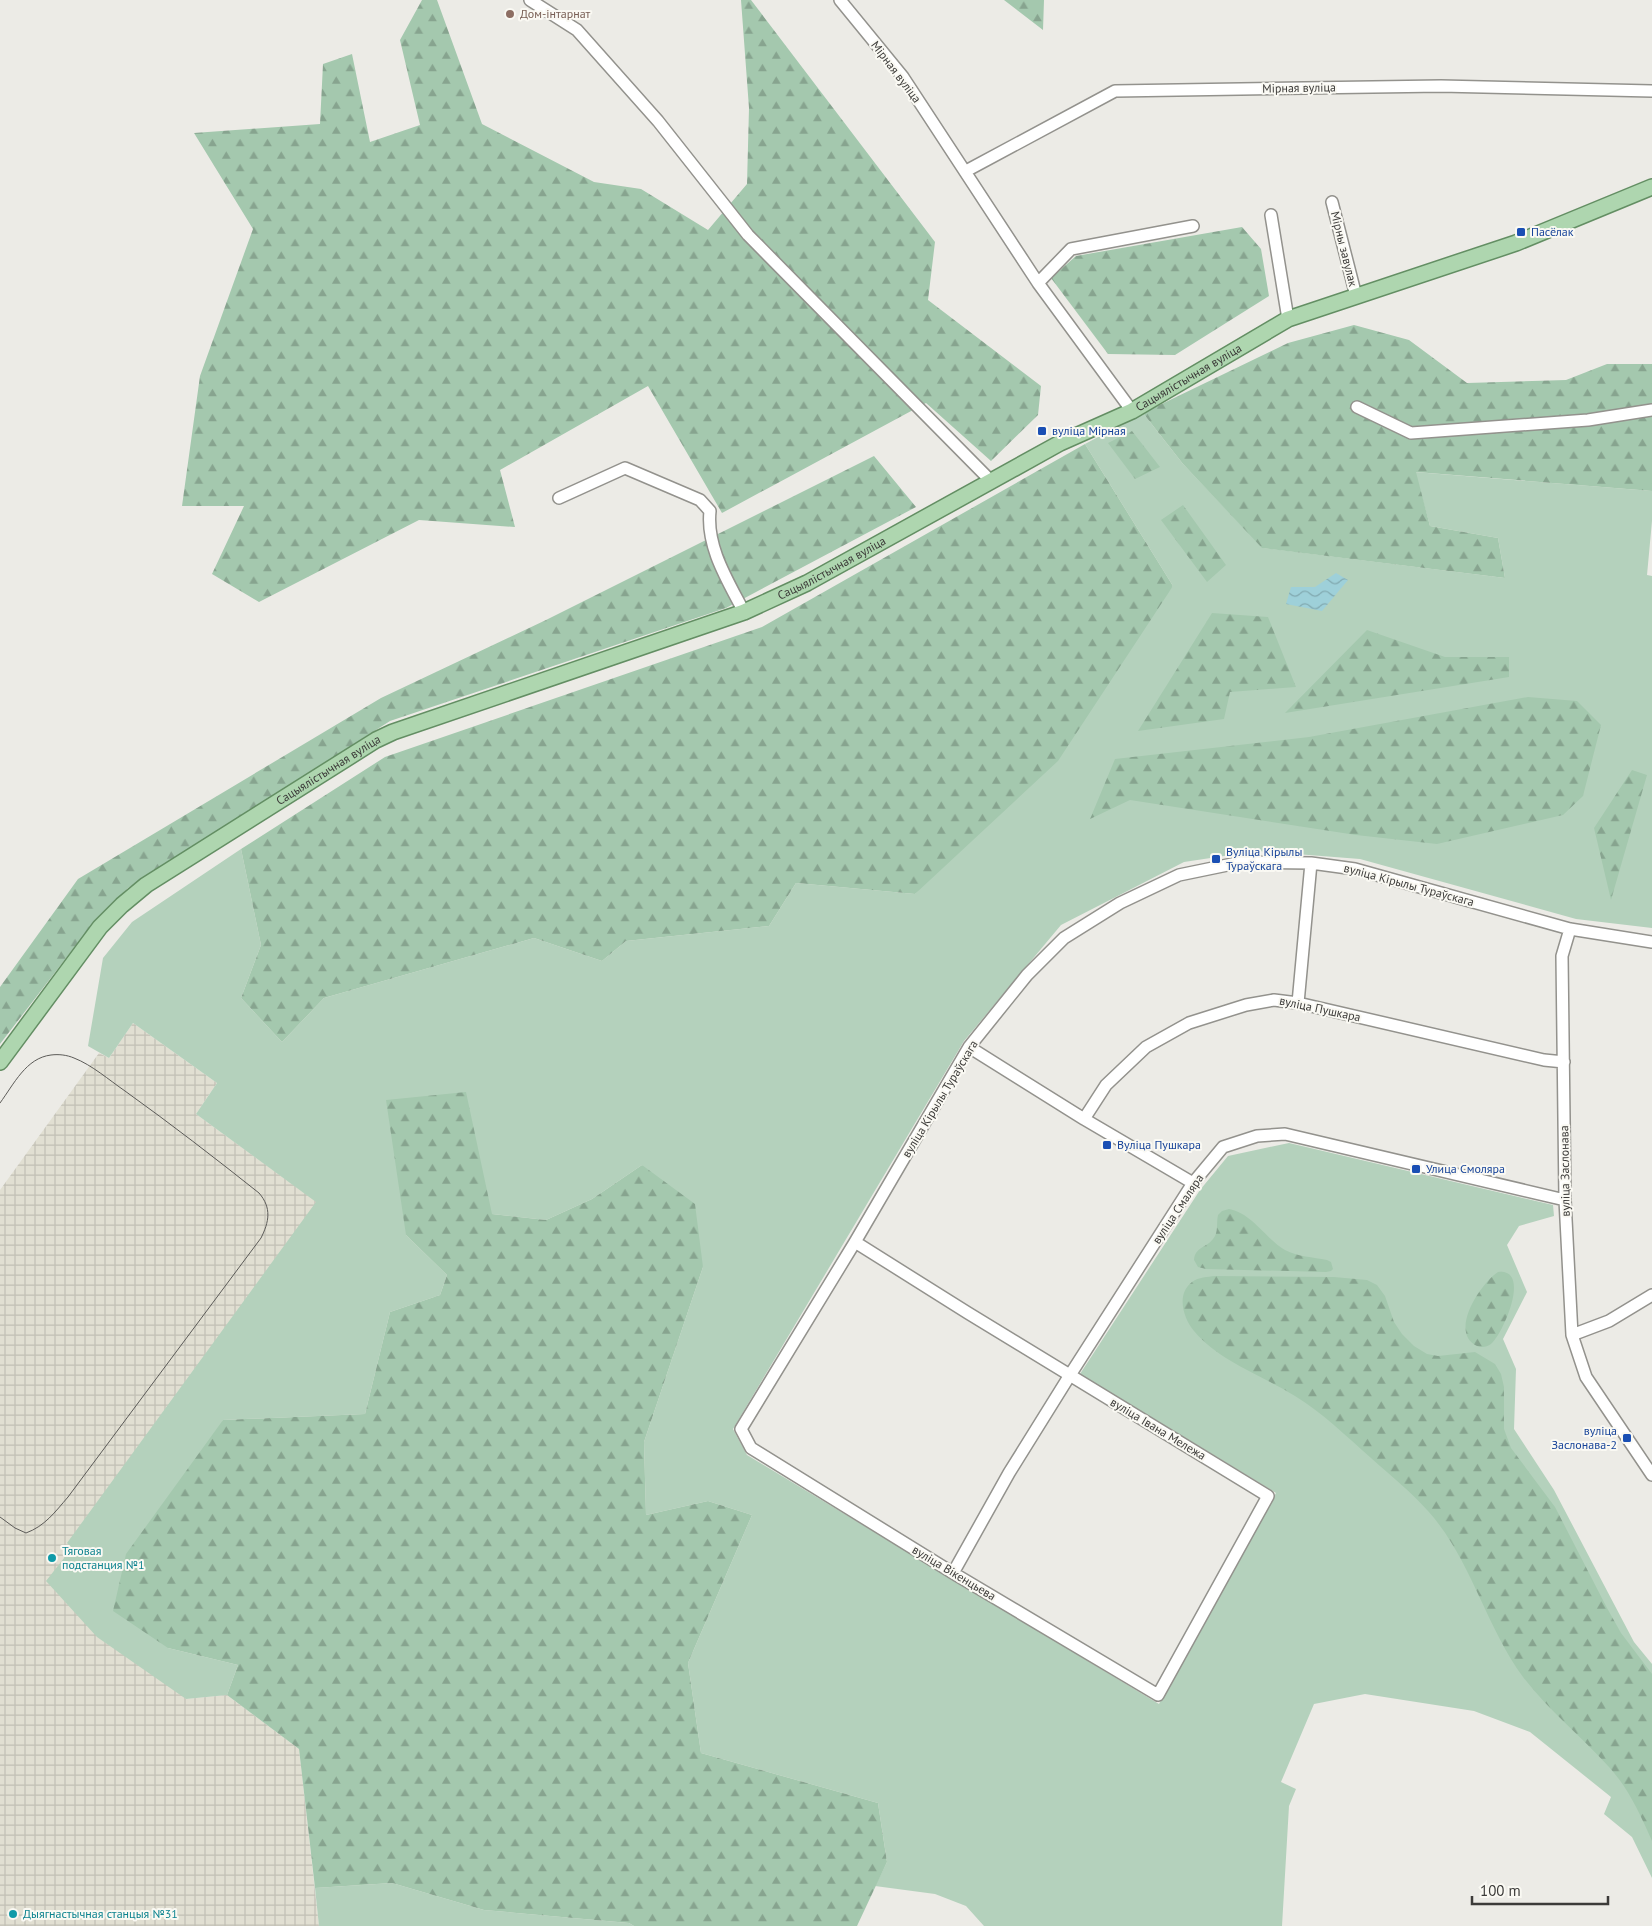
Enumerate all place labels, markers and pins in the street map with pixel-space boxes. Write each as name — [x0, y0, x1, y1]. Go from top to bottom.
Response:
place label: Дом-інтарнат — [520, 6, 591, 21]
marker: Дом-інтарнат — [504, 8, 516, 20]
place label: Пасёлак — [1531, 224, 1574, 239]
marker: Пасёлак — [1515, 226, 1527, 238]
place label: вуліца Мірная — [1052, 423, 1126, 438]
marker: вуліца Мірная — [1036, 425, 1048, 437]
place label: Вуліца Кірылы Тураўскага — [1226, 844, 1302, 873]
marker: Вуліца Кірылы Тураўскага — [1210, 853, 1222, 865]
place label: Вуліца Пушкара — [1117, 1137, 1201, 1152]
marker: Вуліца Пушкара — [1101, 1139, 1113, 1151]
place label: Улица Смоляра — [1426, 1161, 1505, 1176]
marker: Улица Смоляра — [1410, 1163, 1422, 1175]
place label: вуліца Заслонава-2 — [1551, 1423, 1617, 1452]
marker: вуліца Заслонава-2 — [1621, 1432, 1633, 1444]
place label: Тяговая подстанция №1 — [62, 1543, 145, 1572]
marker: Тяговая подстанция №1 — [46, 1552, 58, 1564]
place label: Дыягнастычная станцыя №31 — [23, 1906, 178, 1921]
marker: Дыягнастычная станцыя №31 — [7, 1908, 19, 1920]

